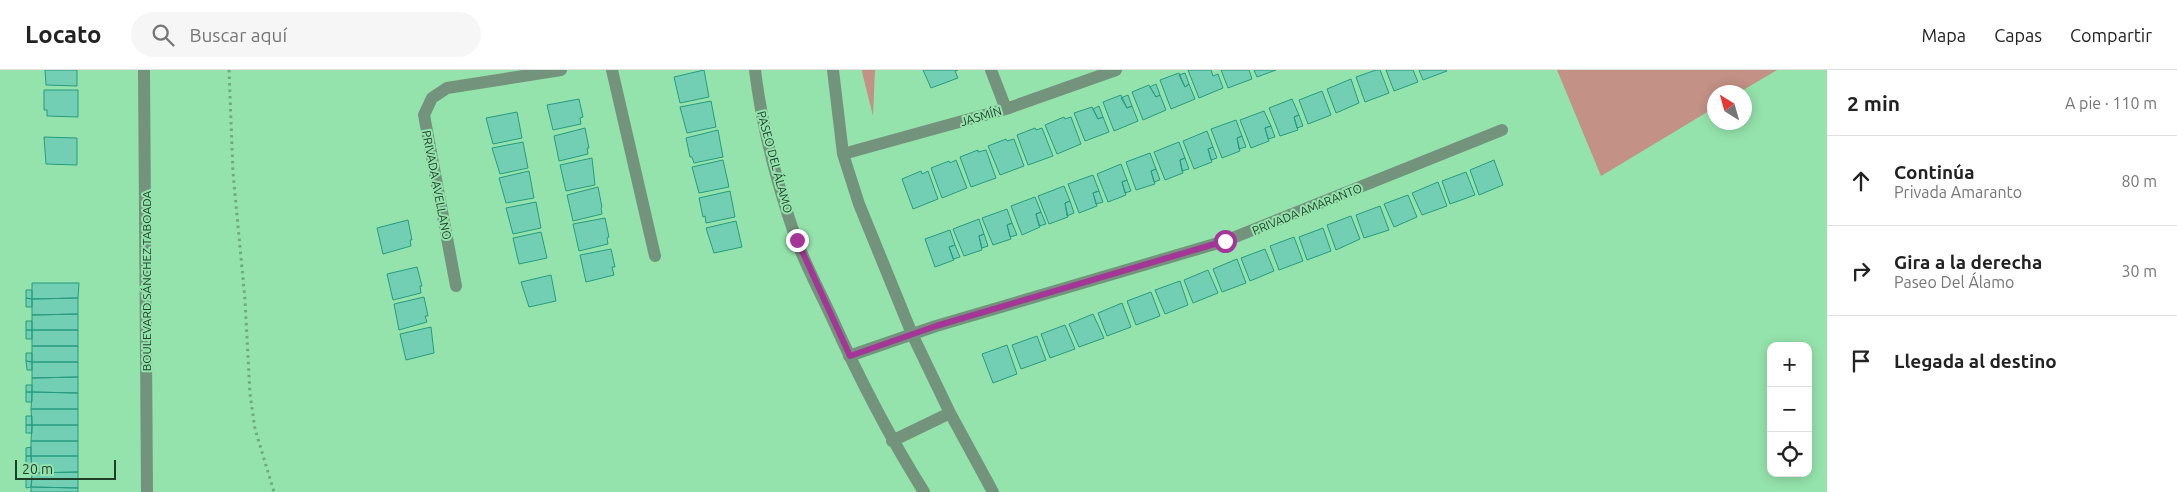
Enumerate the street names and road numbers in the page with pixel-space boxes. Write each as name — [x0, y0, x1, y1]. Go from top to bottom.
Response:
street label: JASMÍN — [959, 104, 1003, 128]
street label: PASEO DEL ÁLAMO — [755, 109, 795, 215]
street label: PRIVADA AVELLANO — [420, 129, 454, 241]
street label: PRIVADA AMARANTO — [1250, 181, 1364, 237]
street label: BOULEVARD SÁNCHEZ TABOADA — [140, 190, 153, 371]

